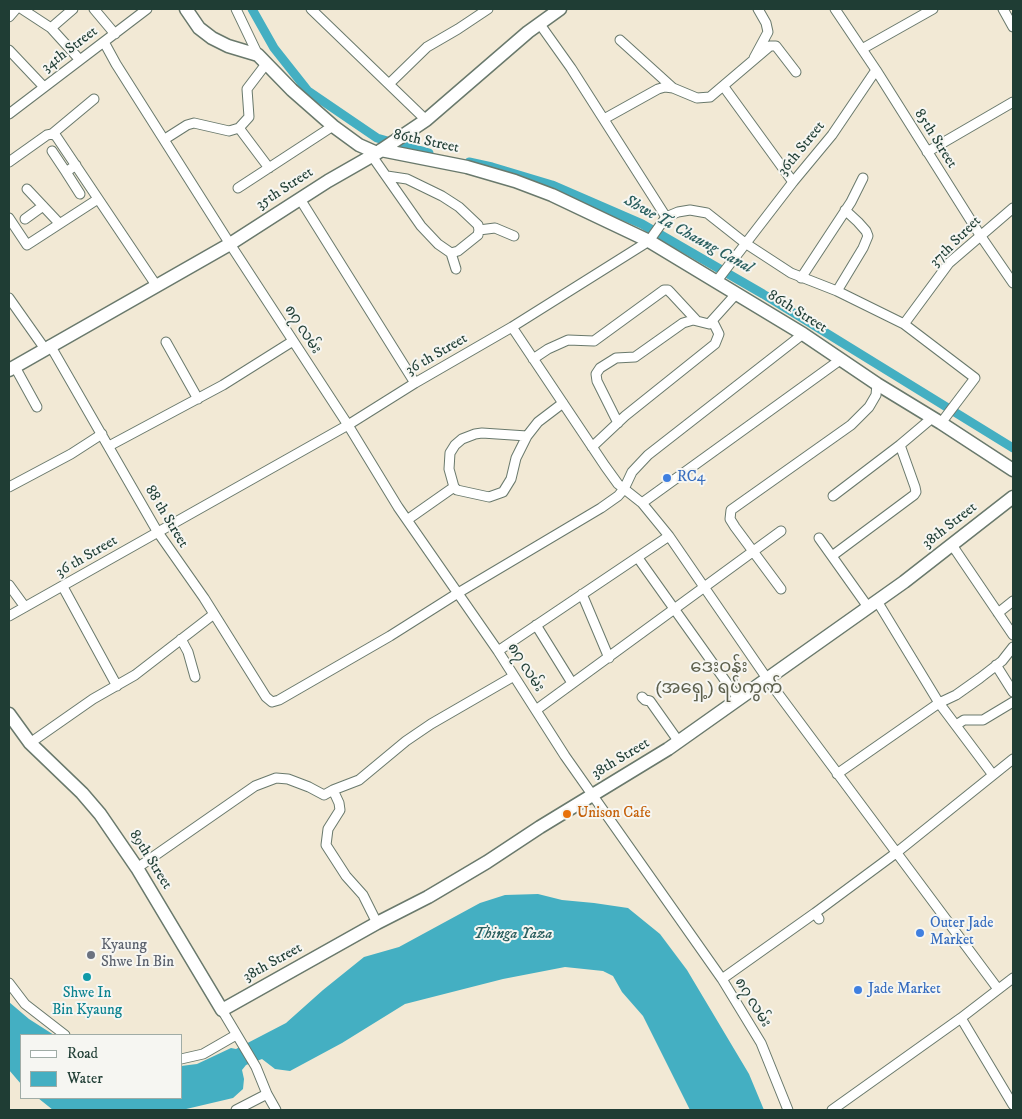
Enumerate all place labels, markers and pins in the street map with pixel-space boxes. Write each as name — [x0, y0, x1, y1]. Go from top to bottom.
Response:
place label: RC4 — [677, 469, 705, 487]
marker: RC4 — [661, 472, 673, 484]
place label: Unison Cafe — [577, 805, 651, 823]
marker: Unison Cafe — [561, 808, 573, 820]
place label: Outer Jade Market — [930, 915, 993, 950]
marker: Outer Jade Market — [914, 927, 926, 939]
place label: Kyaung Shwe In Bin — [101, 937, 174, 972]
marker: Kyaung Shwe In Bin — [85, 949, 97, 961]
marker: Shwe In Bin Kyaung — [81, 971, 93, 983]
place label: Jade Market — [868, 981, 941, 999]
marker: Jade Market — [852, 984, 864, 996]
place label: Shwe In Bin Kyaung — [52, 985, 122, 1020]

